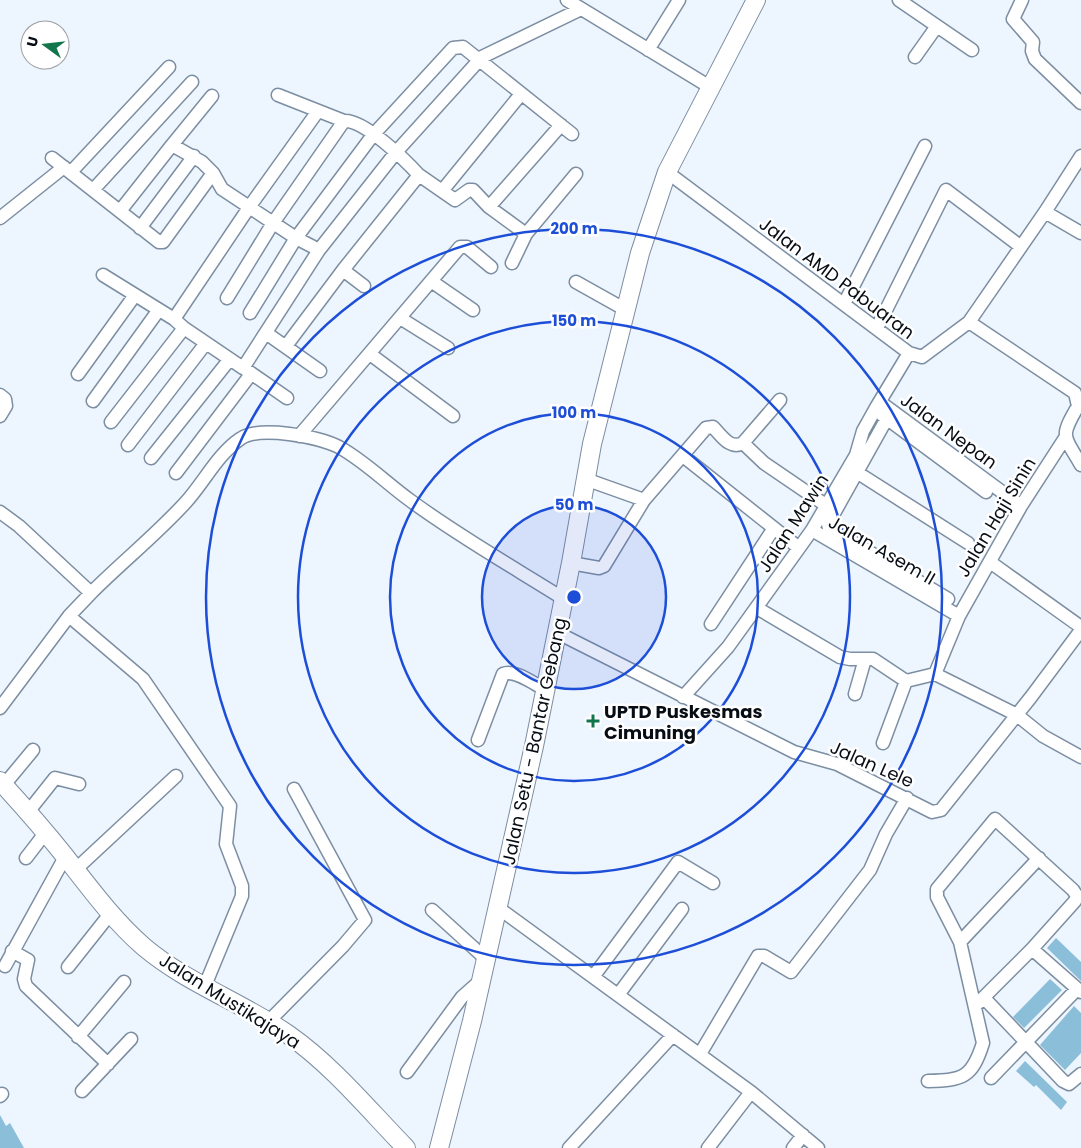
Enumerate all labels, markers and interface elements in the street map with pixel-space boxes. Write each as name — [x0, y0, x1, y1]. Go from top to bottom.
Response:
north arrow — [20, 20, 70, 70]
text: U — [22, 34, 43, 49]
street label: Jalan AMD Pabuaran — [754, 211, 920, 345]
text: 200 m — [550, 218, 598, 239]
text: 150 m — [552, 310, 596, 331]
street label: Jalan Nepan — [895, 387, 1003, 475]
text: 100 m — [552, 402, 596, 423]
street label: Jalan Haji Sinin — [950, 453, 1042, 581]
street label: Jalan Mawin — [752, 469, 834, 577]
text: 50 m — [555, 494, 593, 515]
street label: Jalan Asem II — [824, 509, 940, 591]
centre of rings — [565, 588, 583, 606]
street label: Jalan Setu - Bantar Gebang — [496, 615, 572, 867]
place label: UPTD Puskesmas Cimuning — [604, 699, 762, 745]
marker: UPTD Puskesmas Cimuning — [586, 714, 600, 728]
street label: Jalan Lele — [826, 734, 918, 794]
street label: Jalan Mustikajaya — [155, 947, 305, 1055]

